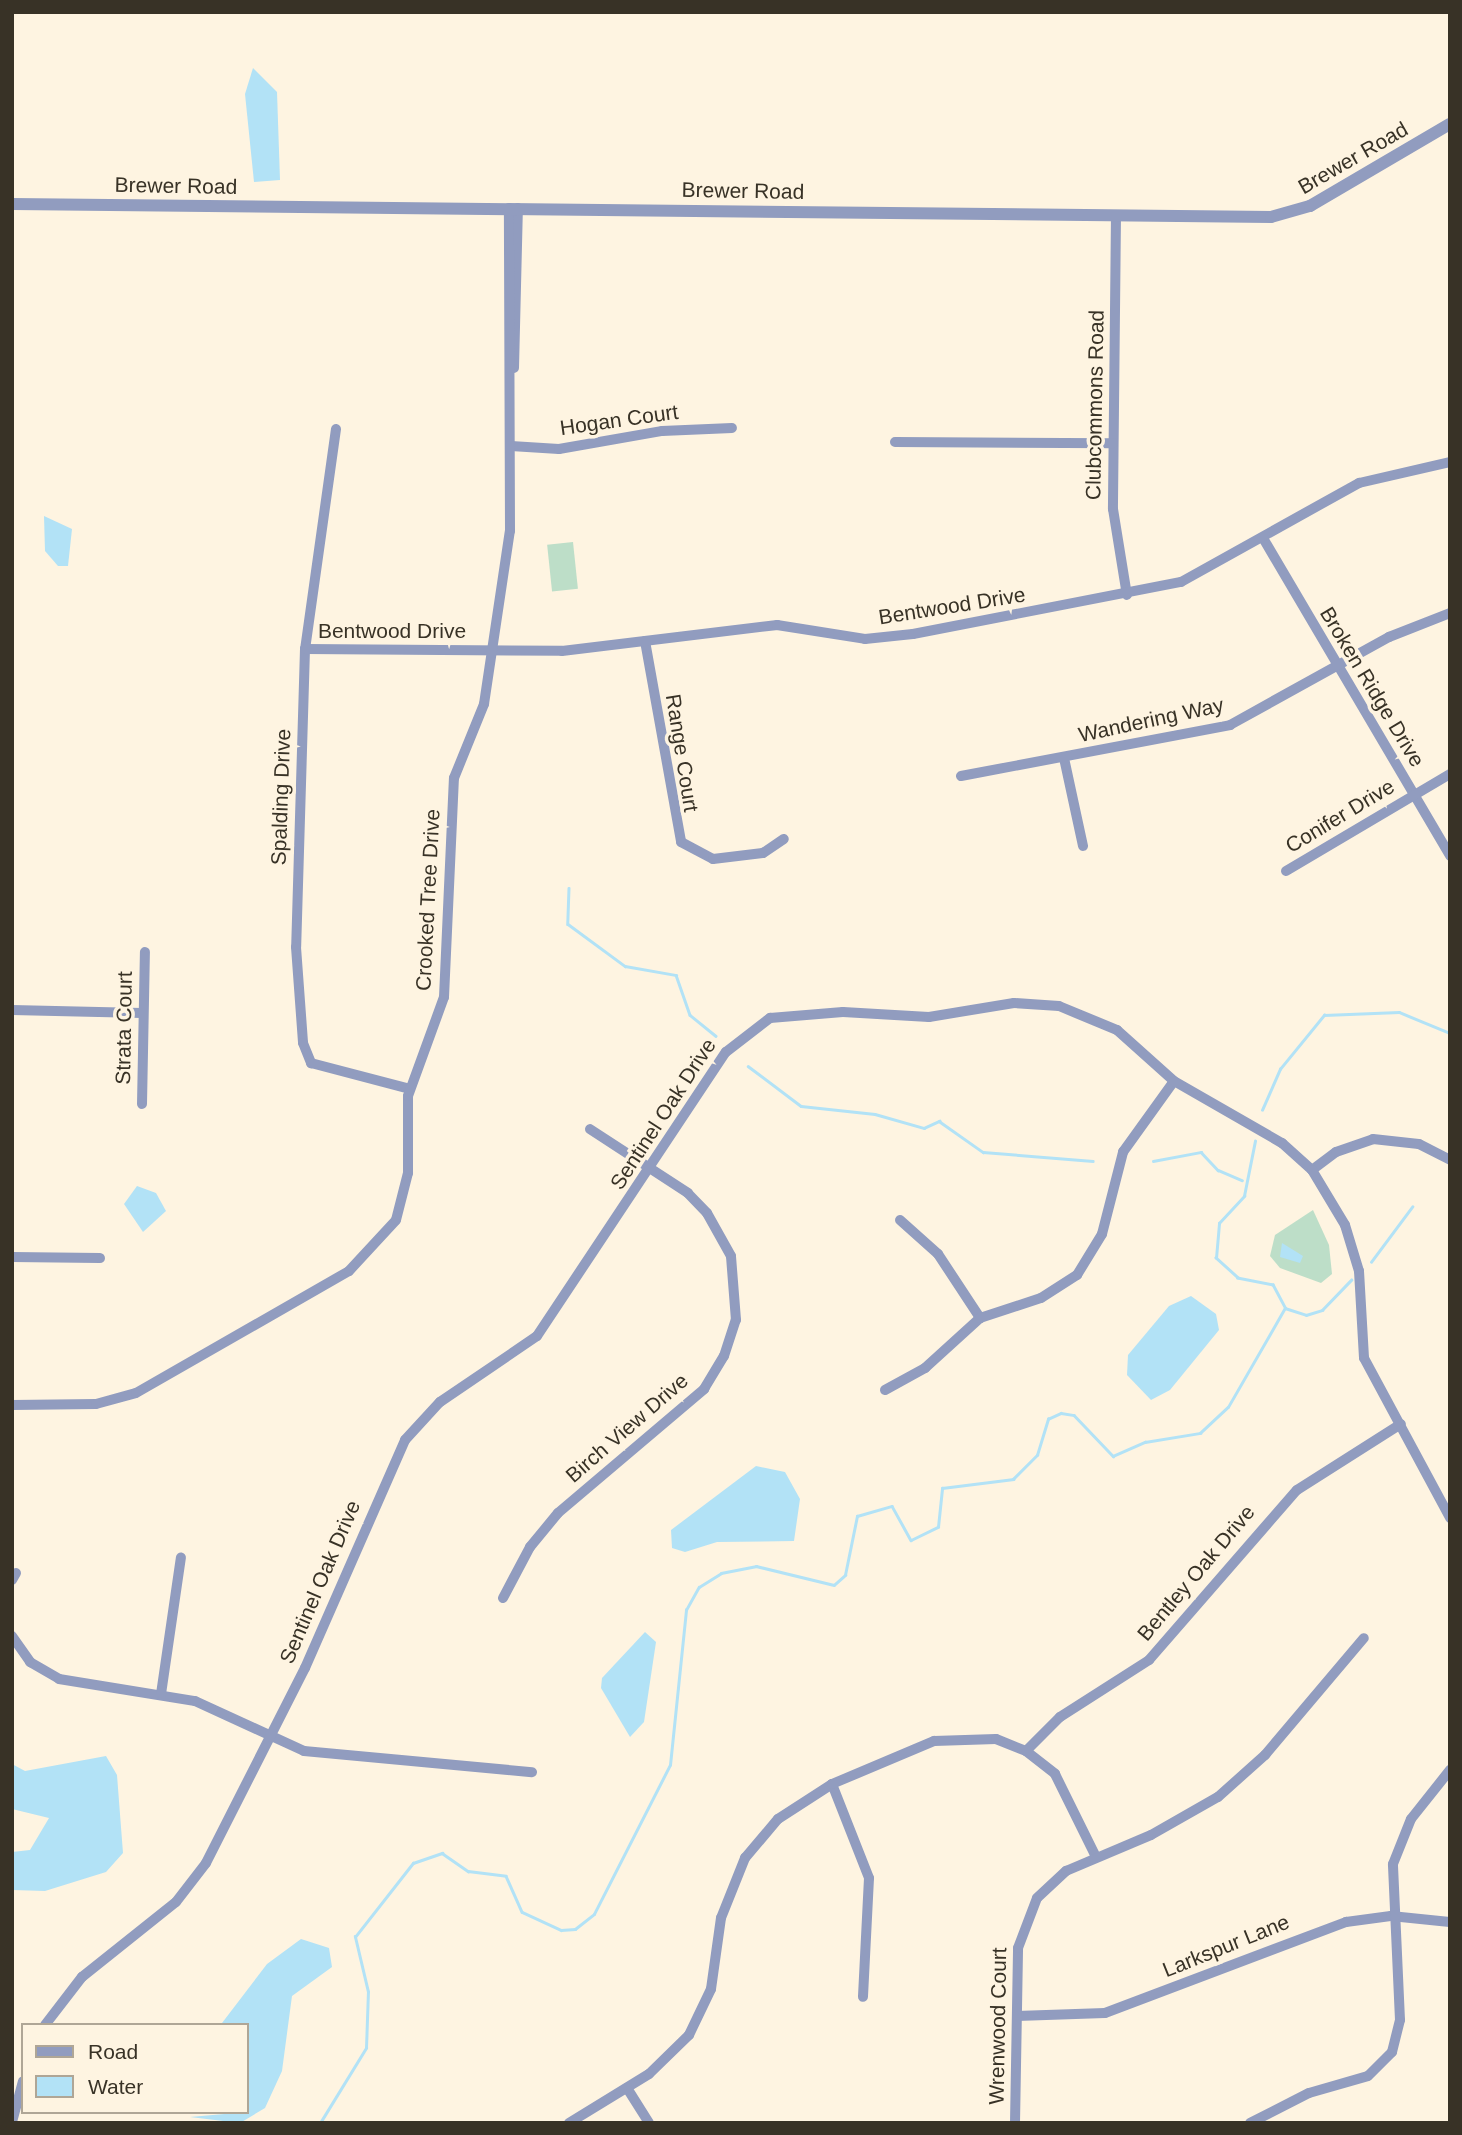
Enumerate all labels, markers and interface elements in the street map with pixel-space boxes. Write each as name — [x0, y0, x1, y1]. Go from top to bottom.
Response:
street label: Brewer Road — [1294, 116, 1412, 200]
street label: Brewer Road — [115, 172, 237, 200]
street label: Brewer Road — [682, 177, 804, 205]
street label: Clubcommons Road — [1081, 310, 1109, 500]
street label: Hogan Court — [558, 399, 680, 441]
street label: Bentwood Drive — [877, 582, 1027, 630]
street label: Broken Ridge Drive — [1314, 602, 1430, 772]
street label: Bentwood Drive — [318, 618, 466, 644]
street label: Range Court — [660, 692, 704, 814]
street label: Wandering Way — [1076, 692, 1226, 748]
street label: Spalding Drive — [266, 728, 296, 866]
street label: Conifer Drive — [1281, 774, 1399, 858]
street label: Crooked Tree Drive — [411, 808, 445, 992]
street label: Strata Court — [110, 971, 138, 1085]
street label: Sentinel Oak Drive — [605, 1034, 721, 1194]
street label: Birch View Drive — [561, 1368, 693, 1488]
street label: Sentinel Oak Drive — [274, 1496, 366, 1668]
street label: Bentley Oak Drive — [1132, 1500, 1260, 1646]
street label: Larkspur Lane — [1159, 1909, 1293, 1983]
street label: Wrenwood Court — [984, 1947, 1012, 2105]
legend — [21, 2023, 248, 2114]
text: Road — [88, 2040, 138, 2063]
text: Water — [88, 2075, 143, 2098]

